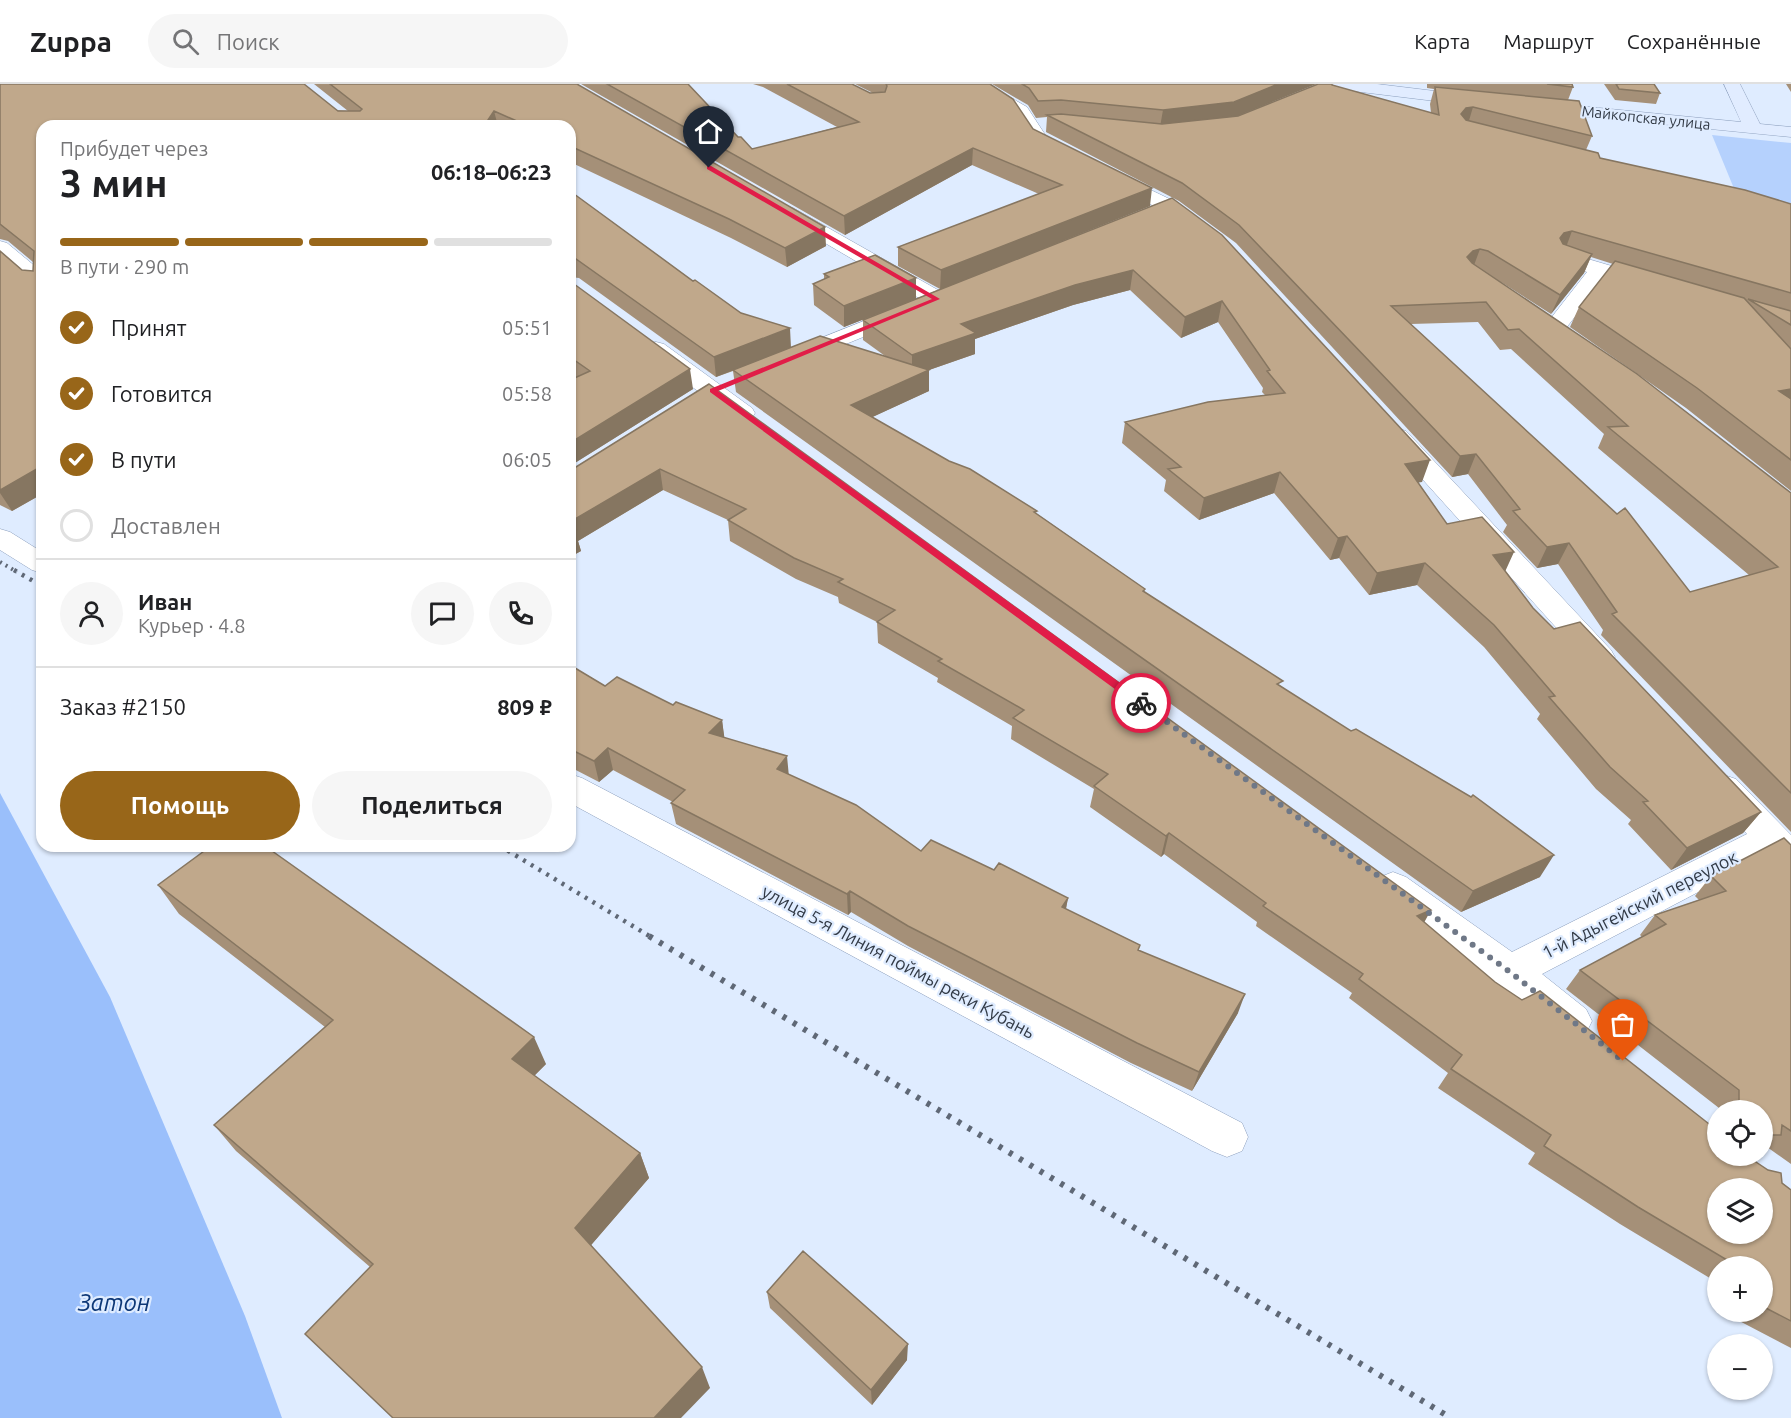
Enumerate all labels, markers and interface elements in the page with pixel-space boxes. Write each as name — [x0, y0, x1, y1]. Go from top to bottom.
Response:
search box — [148, 14, 568, 68]
icon: search — [169, 25, 202, 58]
text: Zuppa — [30, 26, 112, 57]
text: Поиск — [217, 29, 280, 54]
text: Карта — [1414, 29, 1470, 53]
text: Маршрут — [1503, 29, 1594, 53]
text: Сохранённые — [1627, 29, 1761, 53]
street label: Майкопская улица — [1581, 102, 1711, 133]
pin — [683, 106, 734, 168]
icon: home — [692, 115, 725, 148]
text: Прибудет через — [60, 137, 208, 160]
text: 06:18–06:23 — [431, 159, 552, 184]
text: 3 мин — [60, 161, 168, 204]
text: В пути · 290 m — [60, 255, 189, 278]
icon: check — [60, 311, 93, 344]
text: Принят — [111, 315, 187, 340]
text: 05:51 — [502, 316, 552, 339]
icon: check — [60, 377, 93, 410]
text: Готовится — [111, 381, 212, 406]
text: 05:58 — [502, 382, 552, 405]
icon: check — [60, 443, 93, 476]
text: В пути — [111, 447, 177, 472]
text: 06:05 — [502, 448, 552, 471]
text: Доставлен — [111, 513, 221, 538]
button: person — [60, 582, 123, 645]
button: chat — [411, 582, 474, 645]
button: phone — [489, 582, 552, 645]
text: Иван — [138, 589, 192, 614]
text: Курьер · 4.8 — [138, 614, 245, 637]
courier — [1111, 673, 1171, 733]
icon: bike — [1125, 687, 1158, 720]
text: Заказ #2150 — [60, 694, 186, 719]
text: 809 ₽ — [497, 694, 552, 719]
button: Помощь — [60, 771, 300, 840]
button: Поделиться — [312, 771, 552, 840]
street label: 1-й Адыгейский переулок — [1539, 846, 1741, 962]
street label: улица 5-я Линия поймы реки Кубань — [759, 880, 1038, 1042]
pin — [1597, 999, 1648, 1061]
icon: bag — [1606, 1008, 1639, 1041]
map controls — [1707, 1100, 1773, 1400]
button: locate — [1707, 1100, 1773, 1166]
button: layers — [1707, 1178, 1773, 1244]
button: + — [1707, 1256, 1773, 1322]
water label: Затон — [77, 1289, 150, 1316]
button: − — [1707, 1334, 1773, 1400]

